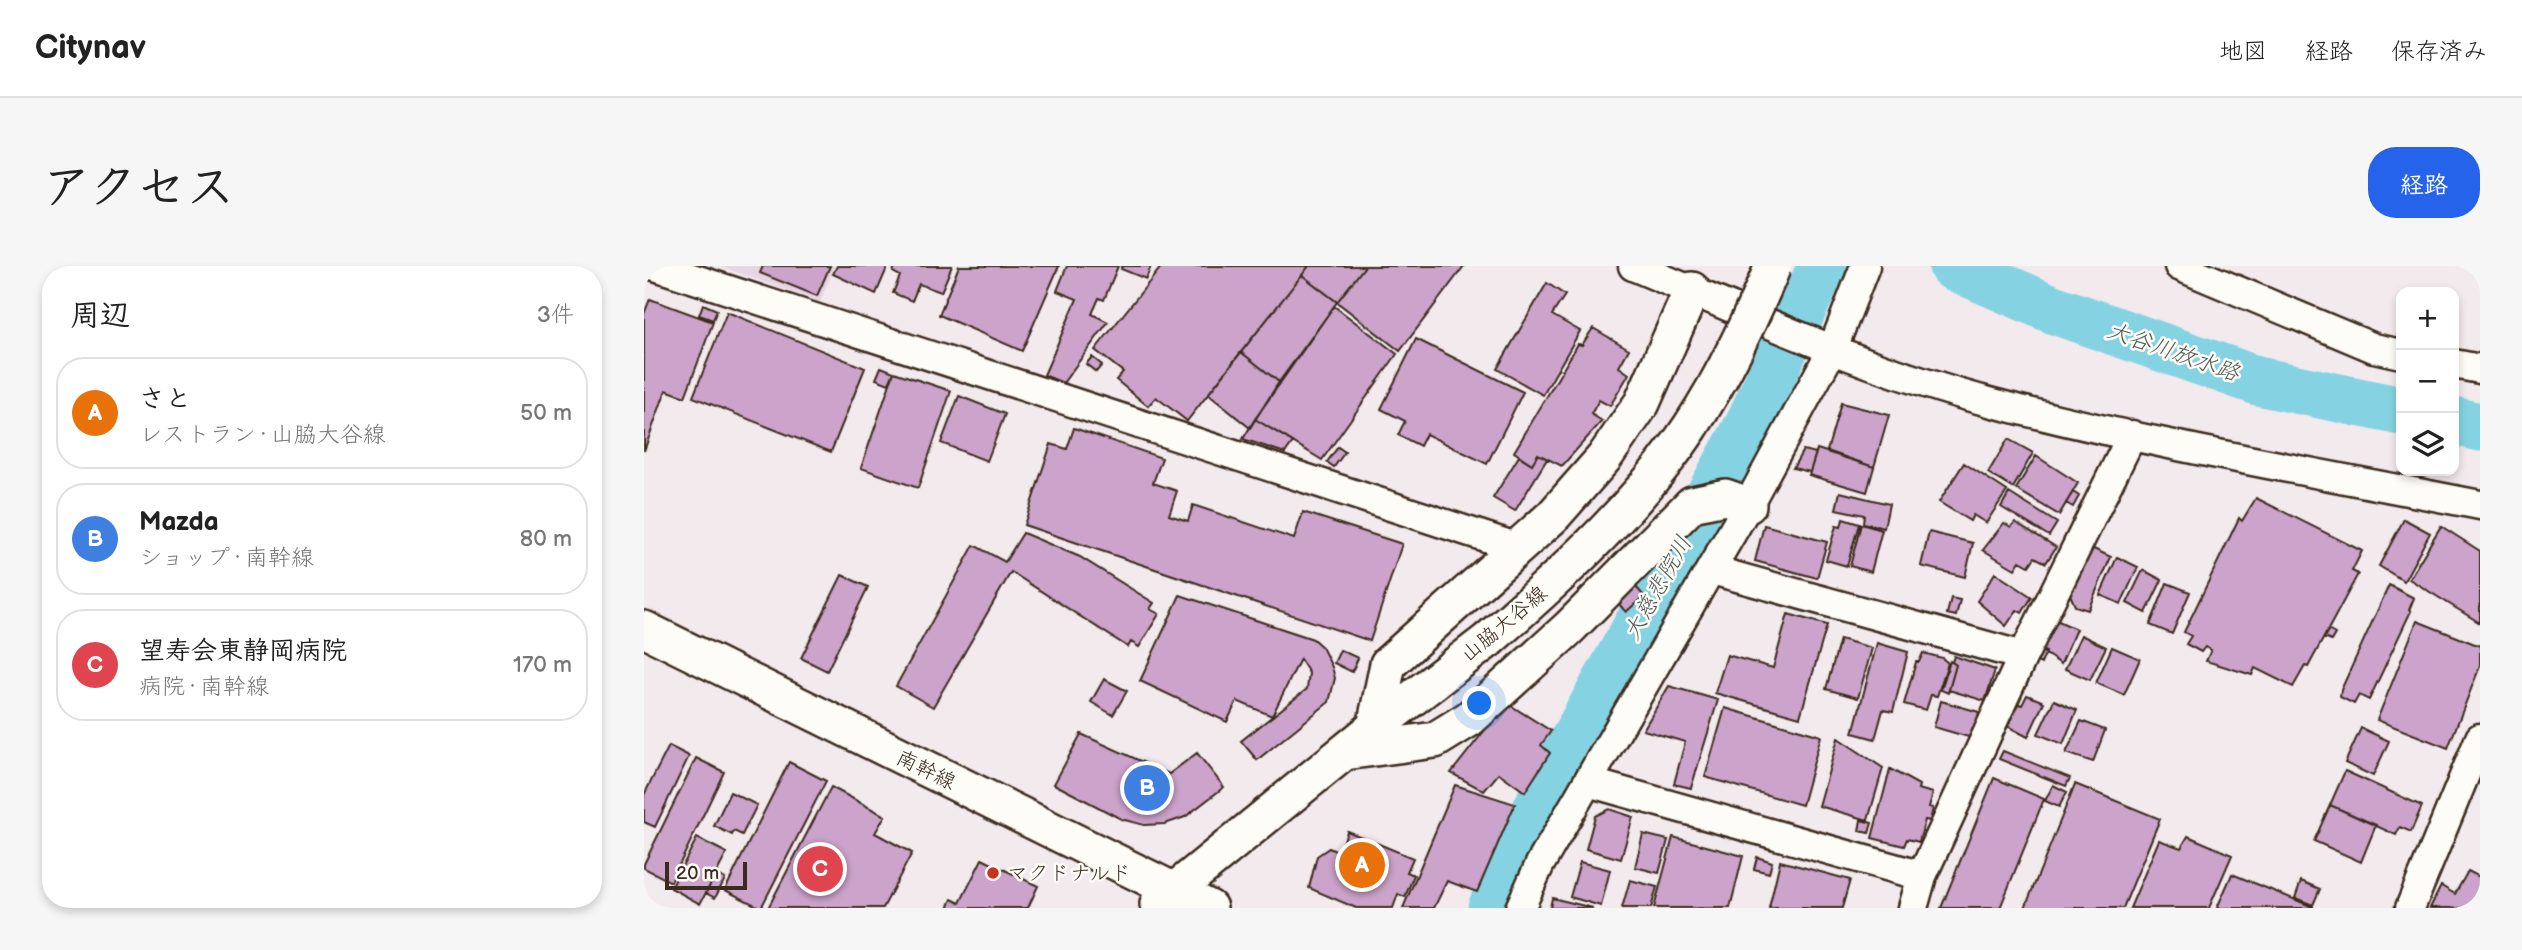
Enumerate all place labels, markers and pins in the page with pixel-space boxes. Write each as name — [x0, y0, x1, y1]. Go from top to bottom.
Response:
pin: B — [1124, 762, 1170, 814]
pin: A — [1339, 839, 1385, 891]
pin: C — [797, 843, 843, 895]
place label: マクドナルド — [1007, 861, 1131, 886]
marker: マクドナルド — [985, 865, 1001, 881]

